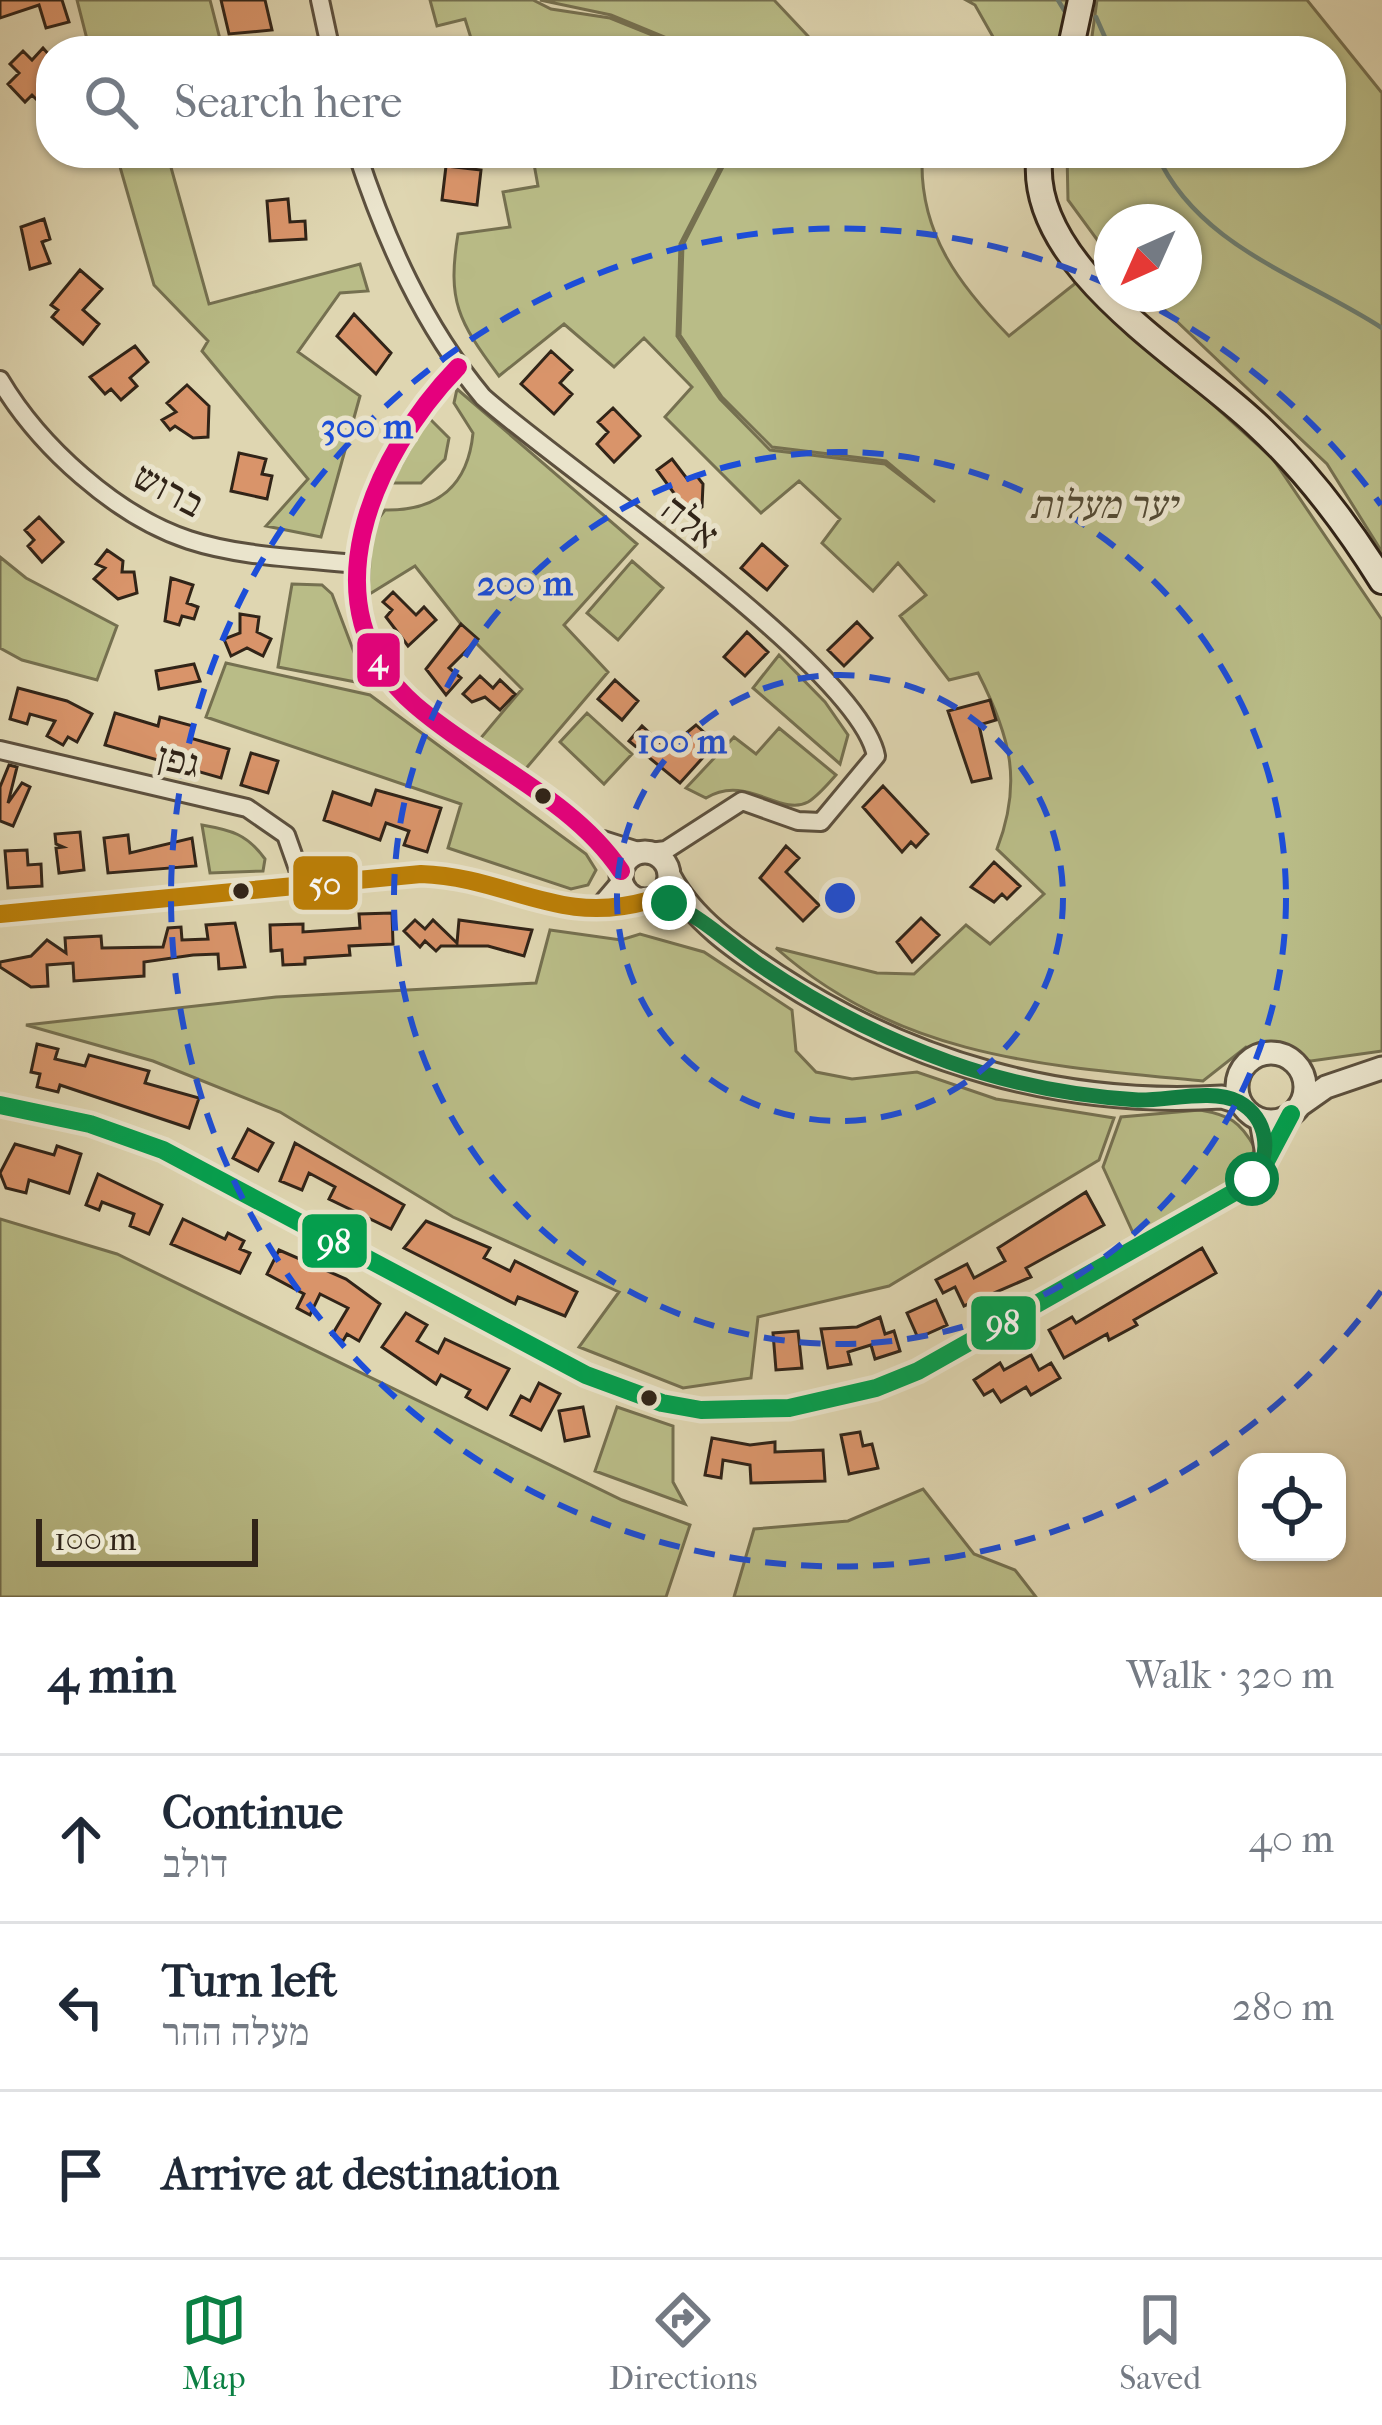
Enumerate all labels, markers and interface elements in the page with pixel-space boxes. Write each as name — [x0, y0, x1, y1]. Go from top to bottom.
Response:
search box — [36, 36, 1346, 168]
icon: search — [78, 69, 144, 135]
text: Search here — [174, 76, 402, 129]
north arrow — [1094, 204, 1202, 312]
text: 300 m — [321, 405, 414, 447]
street label: ברוש — [126, 453, 211, 527]
park label: יער מעלות — [1030, 482, 1180, 528]
street label: אלה — [652, 485, 728, 558]
text: 200 m — [477, 562, 574, 604]
line badge: 4 — [355, 631, 402, 689]
text: 4 — [367, 641, 389, 681]
text: 100 m — [637, 720, 728, 762]
street label: גפן — [153, 733, 204, 787]
unlabelled marker — [532, 785, 554, 807]
line badge: 50 — [291, 854, 360, 912]
text: 50 — [309, 865, 341, 904]
route end — [642, 876, 696, 930]
centre of rings — [819, 877, 861, 919]
unlabelled marker — [230, 880, 252, 902]
route start — [1225, 1152, 1279, 1206]
line badge: 98 — [300, 1212, 369, 1270]
text: 98 — [317, 1223, 351, 1262]
line badge: 98 — [969, 1294, 1038, 1352]
text: 98 — [986, 1304, 1020, 1343]
unlabelled marker — [638, 1387, 660, 1409]
map controls — [1238, 1453, 1346, 1561]
button: locate — [1238, 1453, 1346, 1561]
scale bar — [36, 1513, 258, 1566]
text: 100 m — [54, 1520, 137, 1559]
text: 4 min — [48, 1645, 176, 1705]
text: Walk · 320 m — [1127, 1652, 1334, 1698]
text: Continue — [162, 1787, 343, 1840]
icon: ahead — [48, 1806, 114, 1872]
text: 40 m — [1249, 1816, 1334, 1862]
text: דולב — [162, 1841, 228, 1887]
text: Turn left — [162, 1955, 337, 2008]
icon: left — [48, 1974, 114, 2040]
text: 280 m — [1232, 1984, 1334, 2030]
text: מעלה ההר — [162, 2009, 309, 2055]
icon: arrive — [48, 2142, 114, 2208]
text: Arrive at destination — [162, 2148, 559, 2201]
tab: Map — [181, 2287, 247, 2398]
tab: Directions — [609, 2287, 757, 2398]
tab: Saved — [1119, 2287, 1201, 2398]

